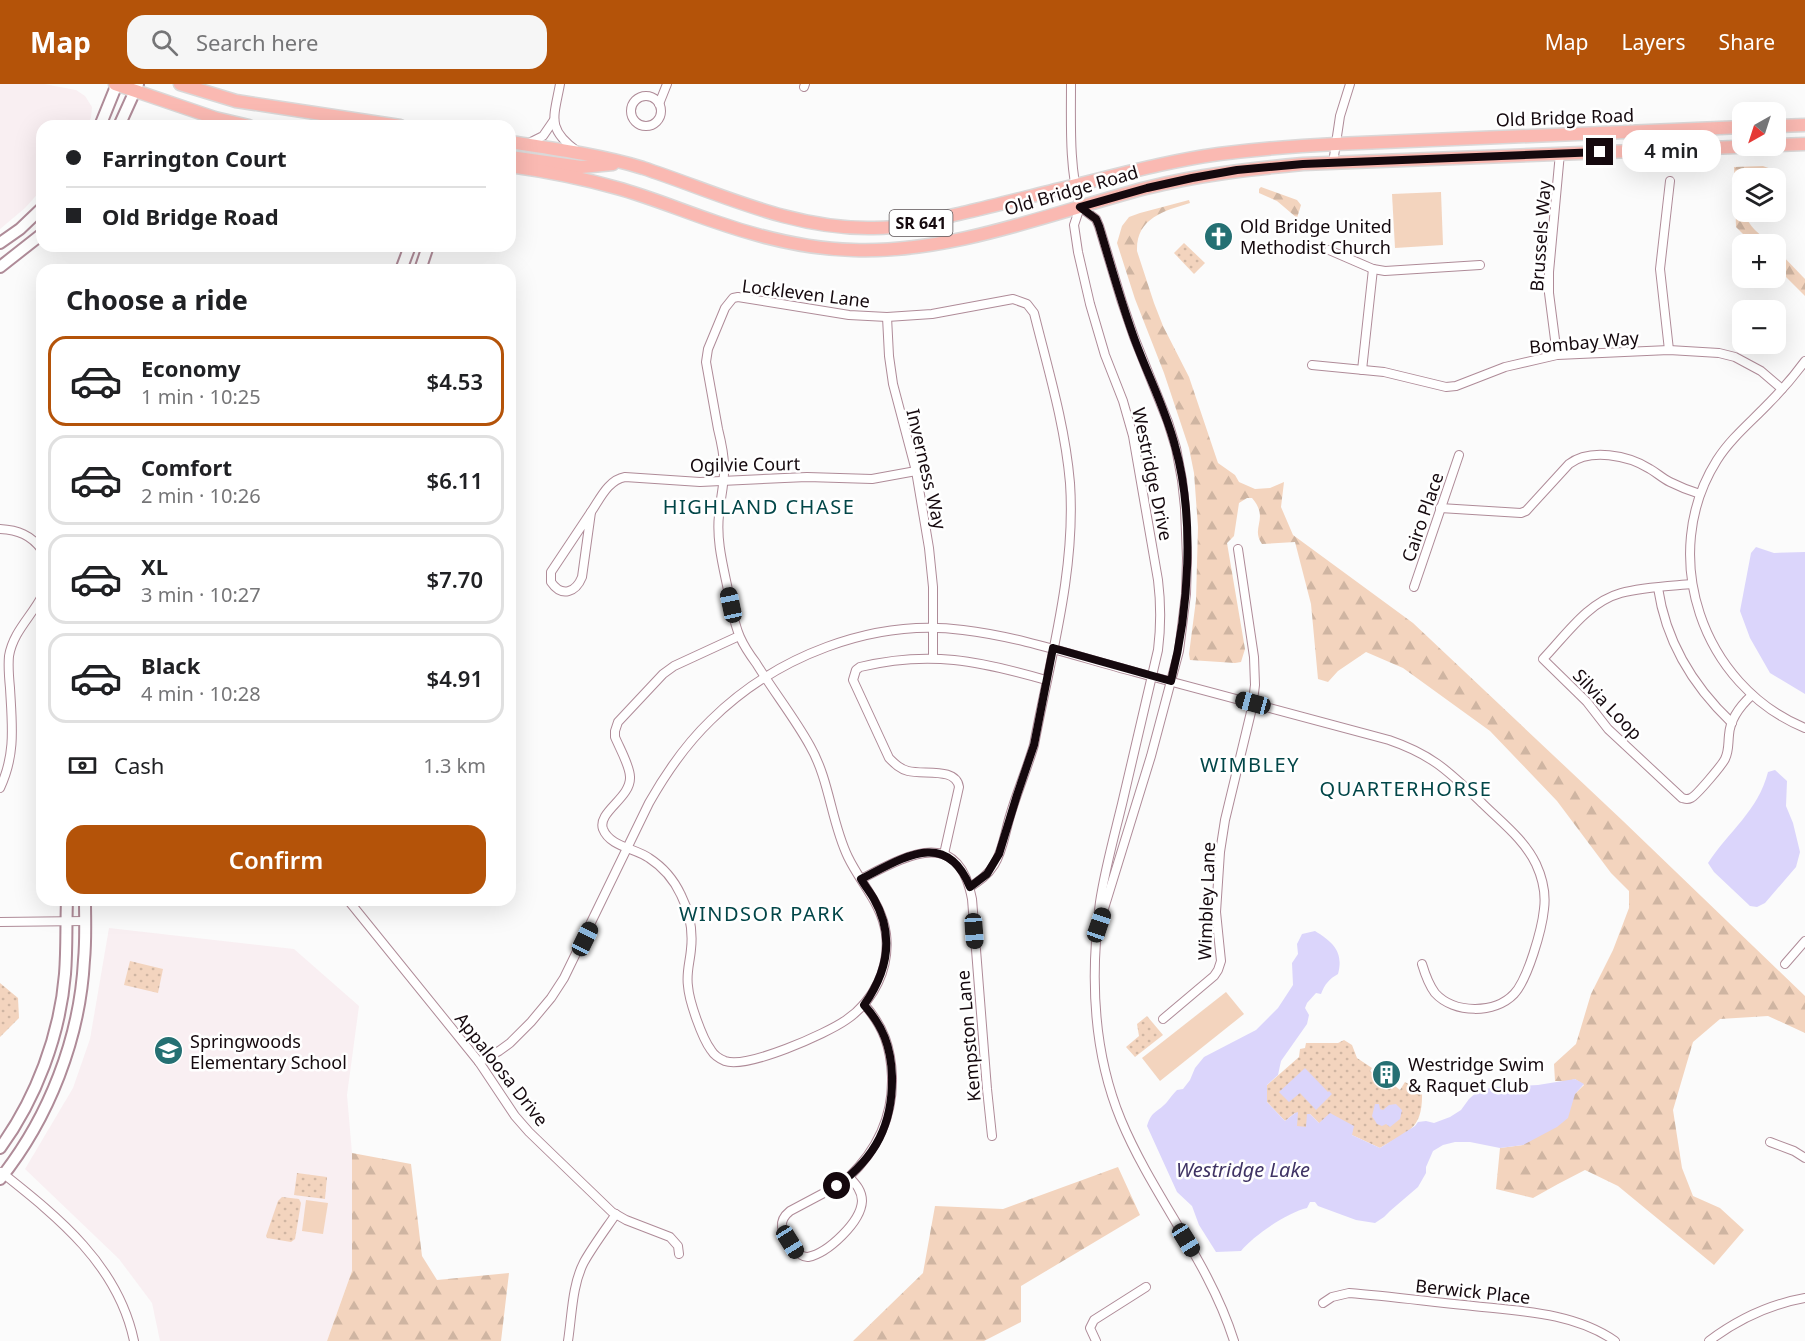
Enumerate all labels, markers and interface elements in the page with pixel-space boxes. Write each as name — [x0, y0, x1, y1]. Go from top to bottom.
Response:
search box — [127, 15, 547, 69]
text: Map — [30, 23, 91, 61]
icon: search — [148, 26, 181, 59]
text: Search here — [196, 27, 318, 57]
text: Map — [1545, 28, 1589, 56]
text: Layers — [1622, 28, 1686, 56]
text: Share — [1719, 28, 1775, 56]
north arrow — [1732, 102, 1786, 156]
map controls — [1732, 102, 1786, 354]
street label: Old Bridge Road — [1495, 103, 1635, 131]
callout: 4 min — [1621, 131, 1720, 173]
text: 4 min — [1644, 137, 1699, 164]
route end — [1586, 138, 1613, 165]
text: Farrington Court — [102, 143, 287, 173]
street label: Old Bridge Road — [1001, 159, 1141, 221]
button: layers — [1732, 168, 1786, 222]
street label: Brussels Way — [1524, 179, 1556, 292]
text: Old Bridge Road — [102, 201, 279, 231]
road number: SR 641 — [890, 210, 952, 236]
place label: Old Bridge United Methodist Church — [1240, 214, 1392, 259]
church icon: Old Bridge United Methodist Church — [1203, 220, 1235, 252]
button: + — [1732, 234, 1786, 288]
street label: Lockleven Lane — [741, 273, 871, 313]
text: Choose a ride — [66, 281, 248, 318]
button: − — [1732, 300, 1786, 354]
street label: Bombay Way — [1528, 325, 1641, 359]
text: Economy — [141, 353, 240, 383]
icon: car — [69, 354, 123, 408]
text: $4.53 — [427, 366, 483, 396]
text: 1 min · 10:25 — [141, 383, 261, 410]
street label: Westridge Drive — [1127, 405, 1179, 543]
street label: Inverness Way — [901, 406, 953, 532]
street label: Ogilvie Court — [690, 451, 801, 477]
text: Comfort — [141, 452, 232, 482]
icon: car — [69, 453, 123, 507]
text: $6.11 — [427, 465, 483, 495]
street label: Cairo Place — [1395, 469, 1449, 565]
text: 2 min · 10:26 — [141, 482, 261, 509]
district label: HIGHLAND CHASE — [663, 493, 855, 520]
text: XL — [141, 551, 168, 581]
icon: car — [69, 552, 123, 606]
text: $7.70 — [427, 564, 483, 594]
text: 3 min · 10:27 — [141, 581, 261, 608]
car — [718, 586, 744, 624]
text: Black — [141, 650, 200, 680]
icon: car — [69, 651, 123, 705]
text: $4.91 — [427, 663, 483, 693]
street label: Silvia Loop — [1568, 663, 1648, 745]
text: 4 min · 10:28 — [141, 680, 261, 707]
car — [1233, 690, 1273, 716]
icon: cash — [66, 749, 99, 782]
text: Cash — [114, 750, 164, 780]
district label: WIMBLEY — [1200, 751, 1300, 778]
text: 1.3 km — [423, 752, 486, 779]
district label: QUARTERHORSE — [1320, 775, 1492, 802]
button: Confirm — [66, 825, 486, 894]
street label: Wimbley Lane — [1192, 841, 1220, 961]
district label: WINDSOR PARK — [679, 900, 845, 927]
car — [1085, 905, 1113, 945]
car — [964, 912, 984, 950]
car — [569, 919, 601, 959]
street label: Kempston Lane — [950, 969, 986, 1103]
street label: Appaloosa Drive — [450, 1007, 554, 1131]
place label: Springwoods Elementary School — [190, 1029, 347, 1074]
school or university icon: Springwoods Elementary School — [153, 1035, 185, 1067]
place label: Westridge Swim & Raquet Club — [1408, 1052, 1544, 1097]
building icon: Westridge Swim & Raquet Club — [1371, 1058, 1403, 1090]
water label: Westridge Lake — [1176, 1156, 1310, 1183]
route start — [823, 1172, 850, 1199]
car — [1169, 1220, 1203, 1260]
car — [773, 1222, 807, 1262]
street label: Berwick Place — [1414, 1273, 1532, 1309]

